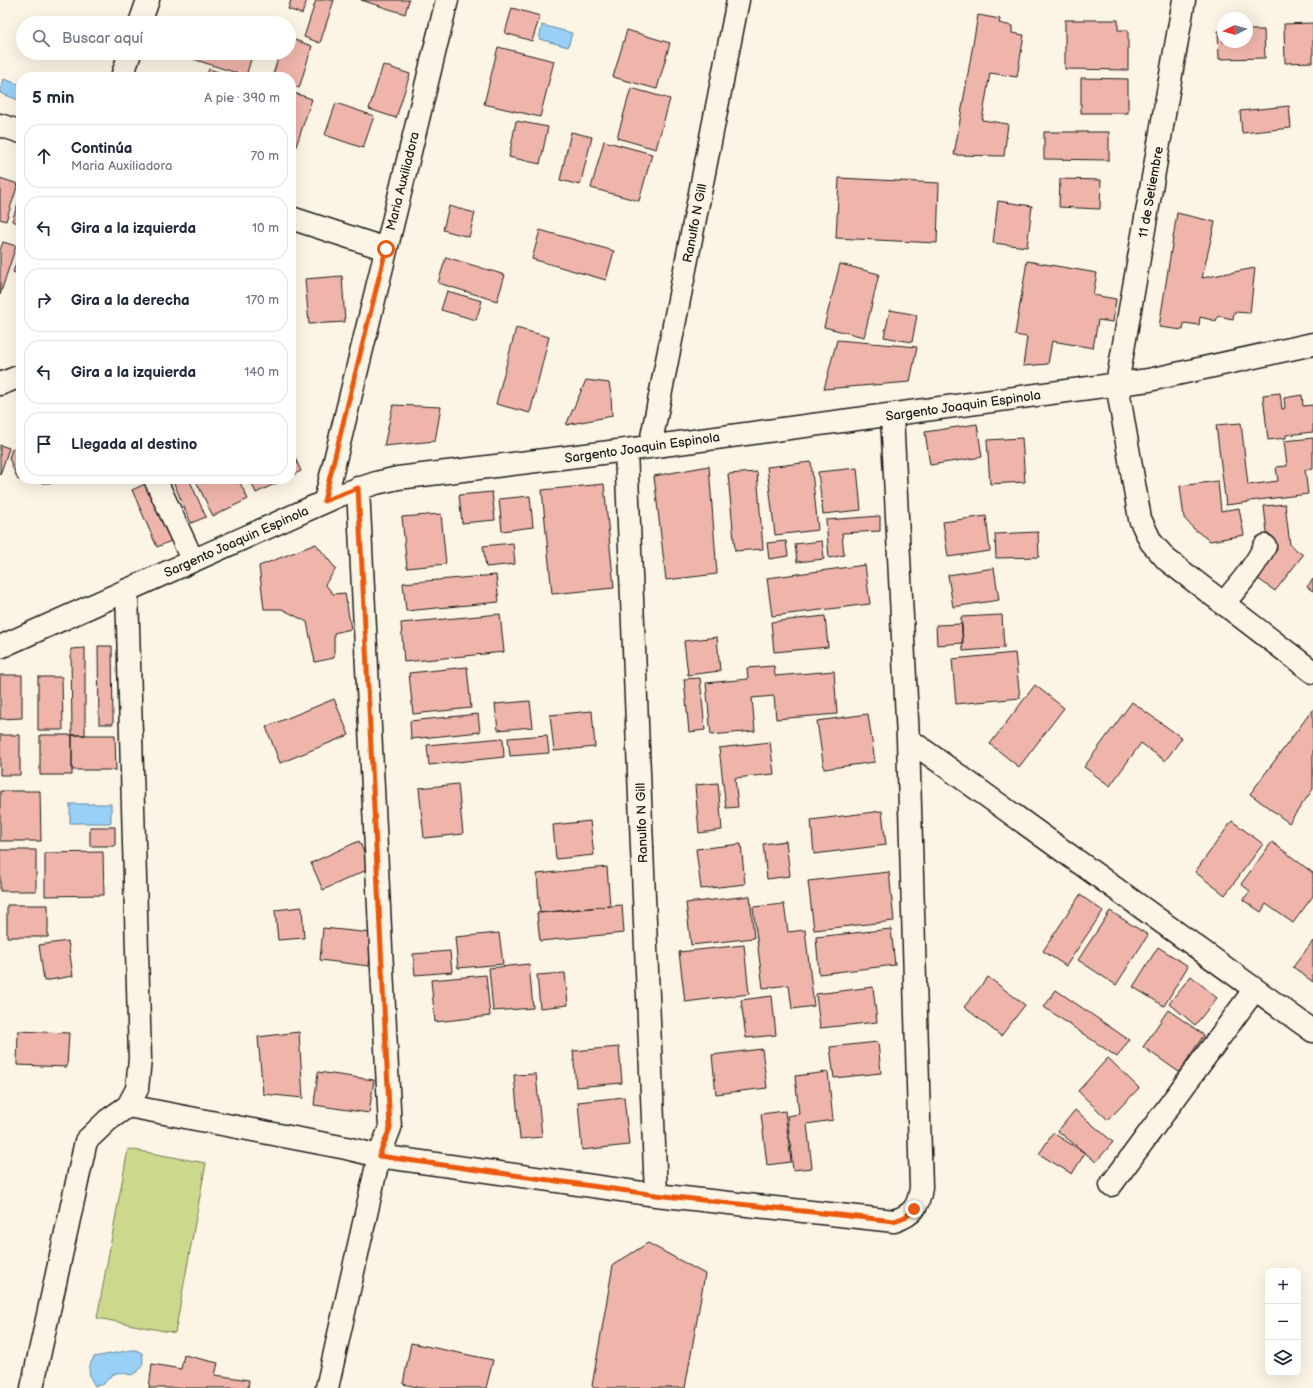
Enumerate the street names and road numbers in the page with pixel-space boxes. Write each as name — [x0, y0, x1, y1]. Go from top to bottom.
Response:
street label: Maria Auxiliadora — [383, 130, 423, 232]
street label: 11 de Setiembre — [1135, 145, 1167, 239]
street label: Ranulfo N Gill — [679, 182, 711, 264]
street label: Sargento Joaquin Espinola — [885, 387, 1042, 425]
street label: Sargento Joaquin Espinola — [564, 429, 721, 467]
street label: Sargento Joaquin Espinola — [162, 503, 311, 581]
street label: Ranulfo N Gill — [633, 782, 651, 863]

